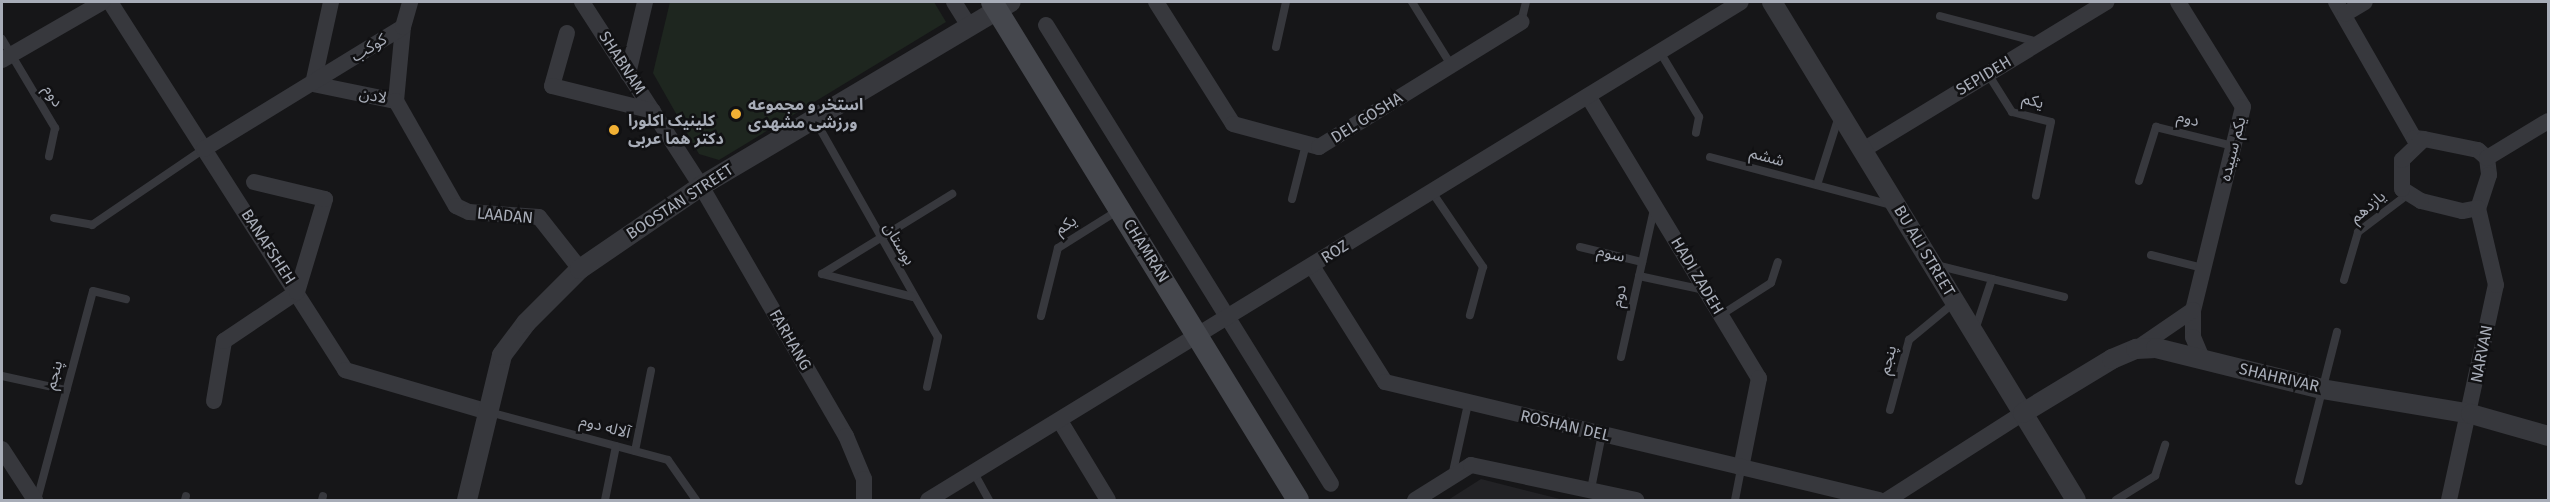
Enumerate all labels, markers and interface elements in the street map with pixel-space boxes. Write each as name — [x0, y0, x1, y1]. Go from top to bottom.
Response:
street label: SHABNAM — [595, 28, 649, 98]
street label: کوکب — [348, 30, 390, 66]
street label: SEPIDEH — [1953, 52, 2015, 100]
street label: دوم — [39, 81, 67, 111]
street label: لادن — [357, 84, 389, 108]
street label: DEL GOSHA — [1328, 88, 1406, 148]
street label: یکم — [2020, 89, 2046, 113]
place label: استخر و مجموعه ورزشی مشهدی — [748, 95, 863, 133]
marker: استخر و مجموعه ورزشی مشهدی — [729, 107, 743, 121]
street label: دوم — [2175, 107, 2201, 131]
place label: کلینیک اکلورا دکتر هما عربی — [628, 111, 724, 149]
street label: یکم سپیده — [2216, 115, 2250, 183]
marker: کلینیک اکلورا دکتر هما عربی — [605, 121, 623, 139]
street label: ششم — [1748, 143, 1786, 171]
street label: BOOSTAN STREET — [623, 160, 737, 244]
street label: یازدهم — [2346, 187, 2390, 227]
street label: BU ALI STREET — [1889, 202, 1959, 300]
street label: LAADAN — [476, 204, 534, 228]
street label: BANAFSHEH — [237, 206, 299, 288]
street label: یکم — [1052, 211, 1080, 239]
street label: CHAMRAN — [1119, 216, 1173, 286]
street label: بوستان — [879, 219, 919, 269]
street label: HADI ZADEH — [1666, 234, 1728, 318]
street label: ROZ — [1318, 236, 1352, 268]
street label: سوم — [1595, 241, 1627, 267]
street label: دوم — [1607, 283, 1631, 309]
street label: FARHANG — [765, 306, 815, 374]
street label: NARVAN — [2467, 323, 2497, 385]
street label: پنجم — [1875, 343, 1901, 377]
street label: پنجم — [41, 358, 67, 392]
street label: SHAHRIVAR — [2237, 359, 2321, 397]
street label: ROSHAN DEL — [1518, 406, 1612, 446]
street label: آلاله دوم — [578, 411, 632, 443]

